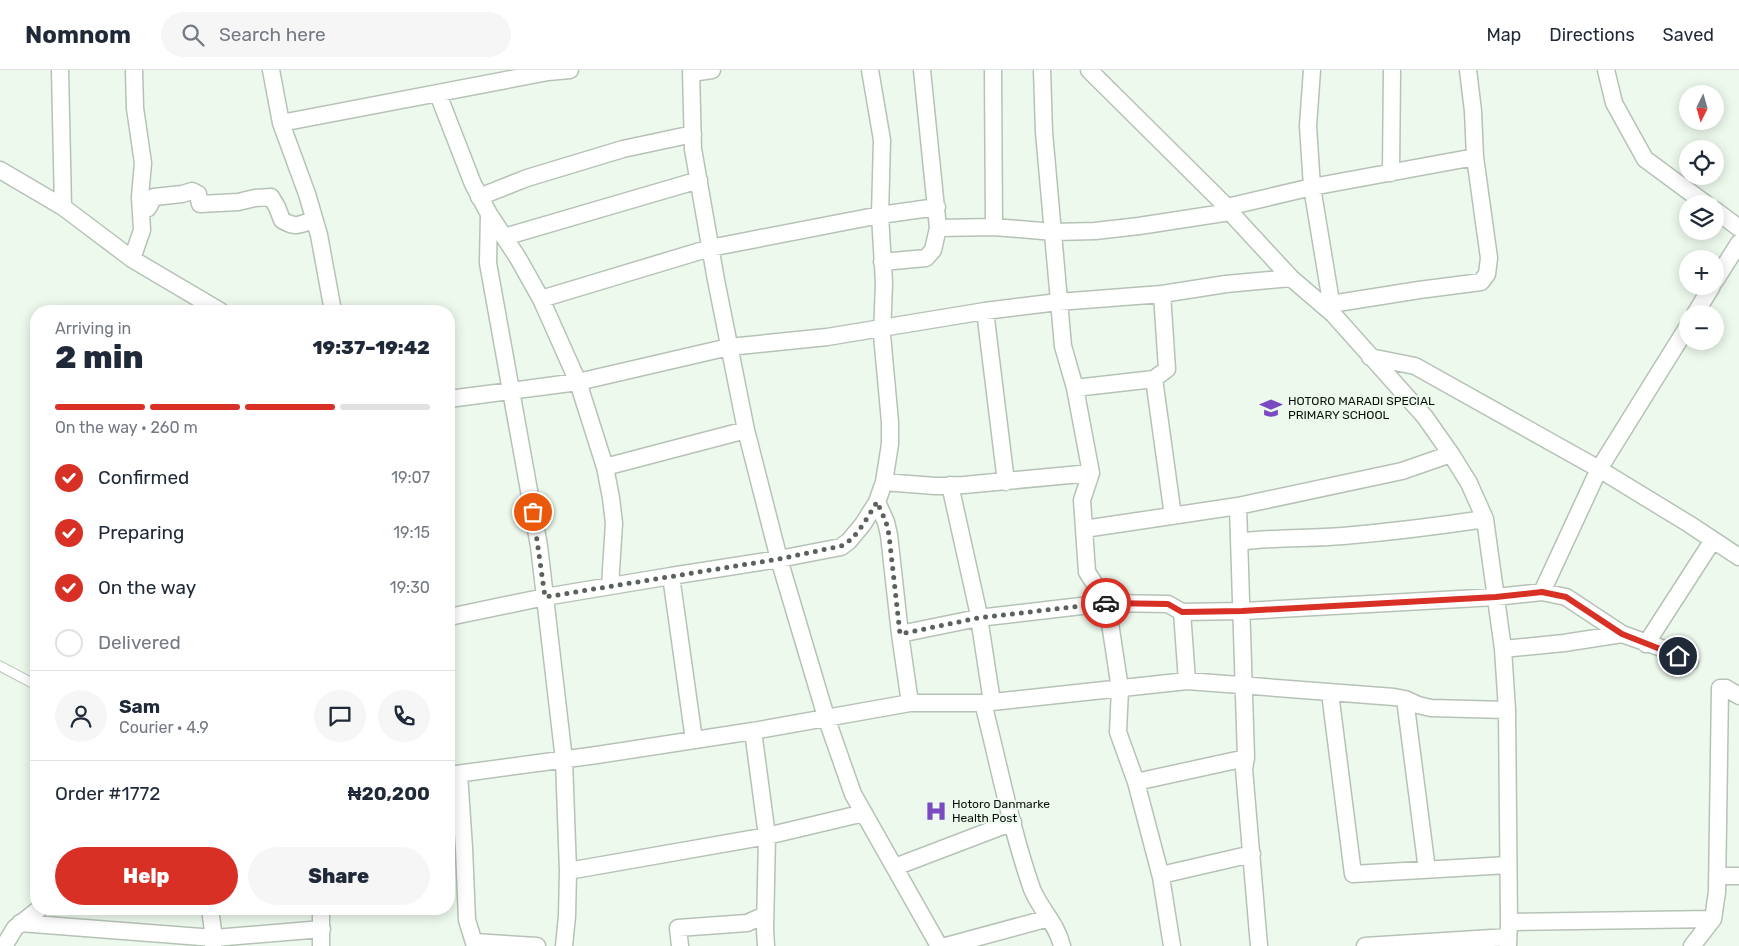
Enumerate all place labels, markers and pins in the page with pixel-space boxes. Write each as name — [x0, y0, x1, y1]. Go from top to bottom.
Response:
place label: HOTORO MARADI SPECIAL PRIMARY SCHOOL — [1288, 394, 1435, 422]
school or university icon: HOTORO MARADI SPECIAL PRIMARY SCHOOL — [1258, 395, 1284, 421]
pin — [512, 491, 554, 533]
pin — [1657, 635, 1699, 677]
place label: Hotoro Danmarke Health Post — [952, 797, 1050, 825]
hospital icon: Hotoro Danmarke Health Post — [923, 798, 949, 824]

